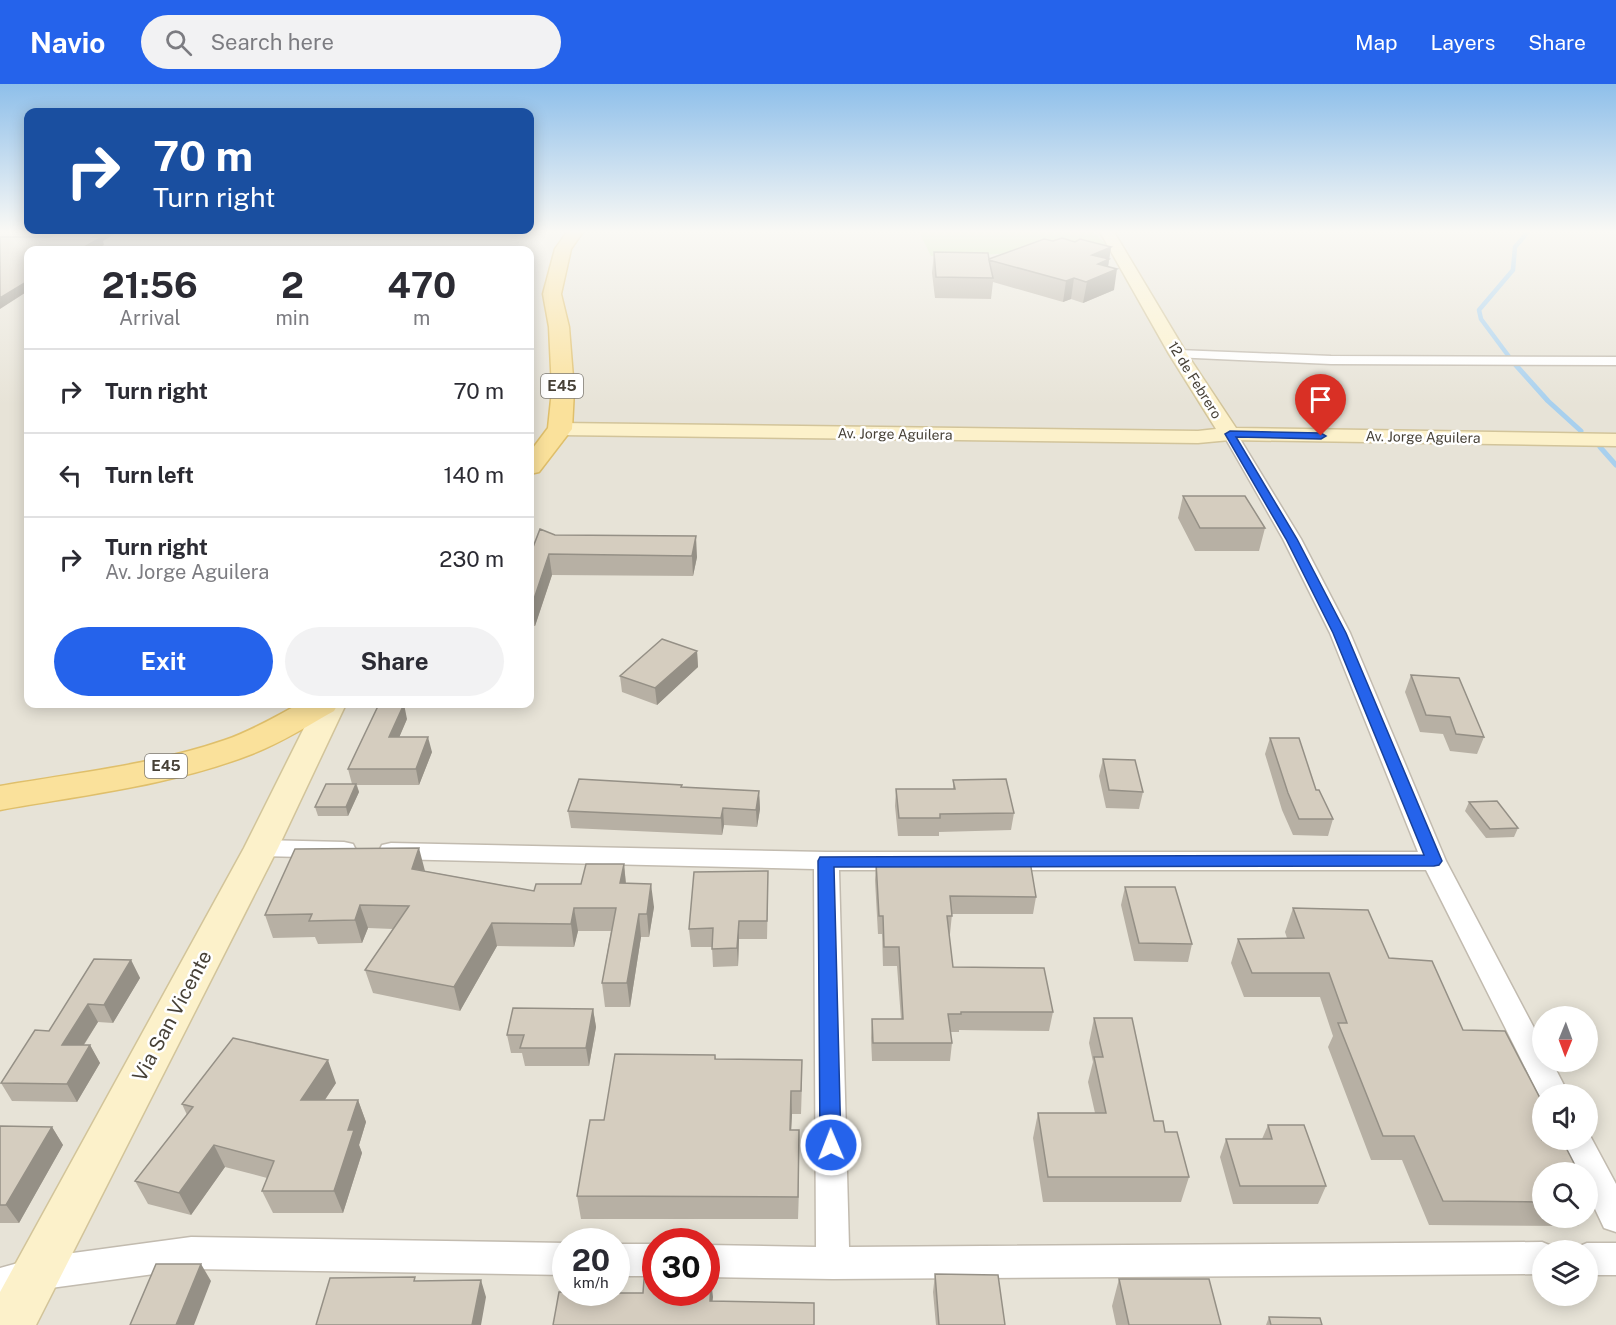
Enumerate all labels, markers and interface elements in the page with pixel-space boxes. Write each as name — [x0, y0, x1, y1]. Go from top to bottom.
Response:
search box — [141, 15, 561, 69]
text: Navio — [30, 26, 105, 59]
icon: search — [162, 26, 195, 59]
text: Search here — [210, 29, 334, 55]
text: Map — [1355, 30, 1398, 55]
text: Layers — [1431, 30, 1495, 55]
text: Share — [1528, 30, 1586, 55]
text: 70 m — [153, 131, 253, 180]
icon: right — [54, 132, 132, 210]
text: Turn right — [153, 181, 276, 213]
text: 21:56 — [102, 264, 198, 306]
text: 2 — [281, 264, 304, 306]
text: 470 — [387, 264, 456, 306]
text: Arrival — [119, 306, 181, 330]
text: min — [276, 306, 309, 330]
text: m — [413, 306, 430, 330]
street label: 12 de Febrero — [1165, 339, 1225, 422]
road number: E45 — [541, 374, 583, 398]
pin — [1295, 374, 1346, 436]
icon: right — [54, 375, 87, 408]
text: Turn right — [105, 378, 208, 404]
text: 70 m — [453, 378, 504, 404]
icon: arrive — [1304, 383, 1337, 416]
street label: Av. Jorge Aguilera — [837, 425, 953, 443]
street label: Av. Jorge Aguilera — [1365, 428, 1481, 446]
icon: left — [54, 459, 87, 492]
text: Turn left — [105, 462, 194, 488]
text: 140 m — [443, 462, 504, 488]
text: Turn right — [105, 534, 208, 560]
icon: right — [54, 543, 87, 576]
text: 230 m — [439, 546, 504, 572]
text: Av. Jorge Aguilera — [105, 560, 269, 584]
button: Exit — [54, 627, 273, 696]
button: Share — [285, 627, 504, 696]
road number: E45 — [145, 754, 187, 778]
street label: Via San Vicente — [127, 946, 217, 1086]
north arrow — [1532, 1006, 1598, 1072]
map controls — [1532, 1006, 1598, 1306]
button: sound — [1532, 1084, 1598, 1150]
position arrow — [799, 1113, 863, 1177]
button: search — [1532, 1162, 1598, 1228]
speed limit sign: 30 — [642, 1228, 720, 1306]
button: layers — [1532, 1240, 1598, 1306]
text: 20 — [572, 1242, 610, 1278]
text: km/h — [573, 1274, 609, 1291]

